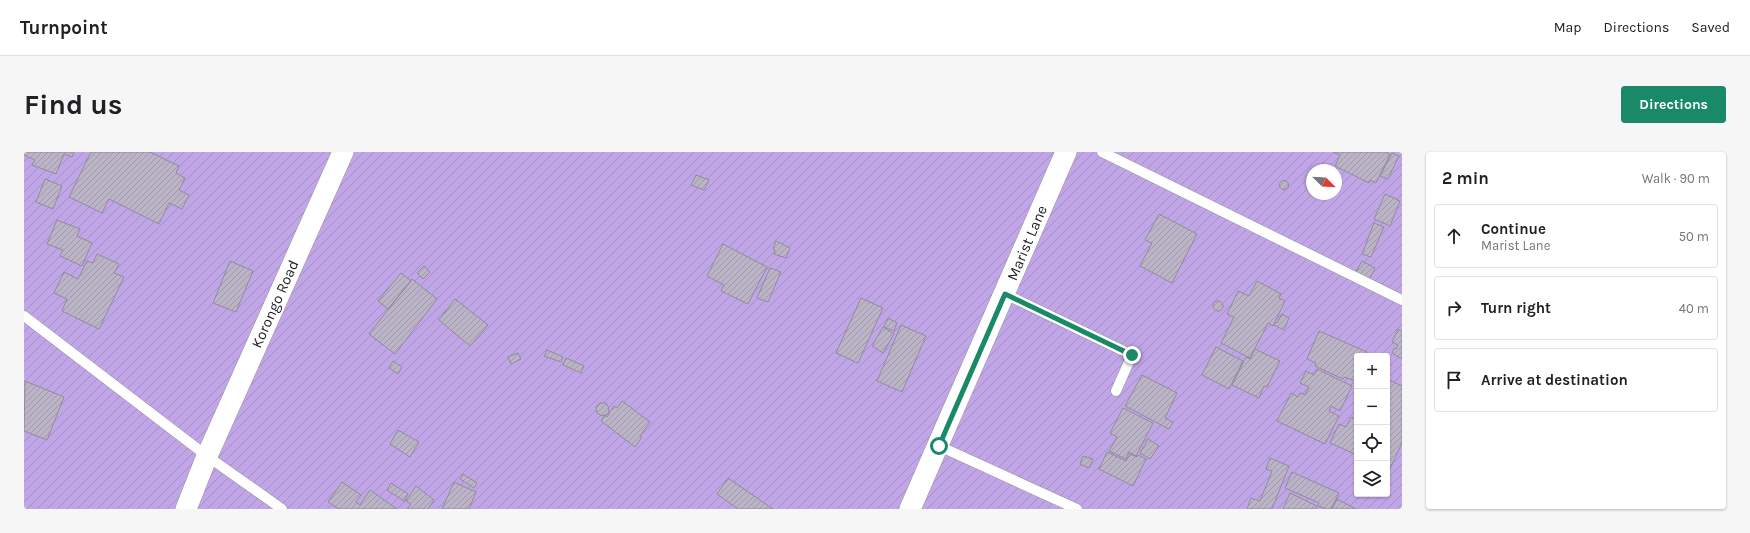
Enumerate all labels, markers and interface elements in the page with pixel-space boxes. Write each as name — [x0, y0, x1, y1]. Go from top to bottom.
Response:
text: Turnpoint — [20, 17, 108, 39]
text: Map — [1554, 19, 1582, 36]
text: Directions — [1604, 19, 1669, 36]
text: Saved — [1691, 19, 1730, 36]
button: Directions — [1621, 86, 1726, 123]
text: Find us — [24, 88, 123, 121]
north arrow — [1306, 164, 1342, 200]
text: 2 min — [1442, 168, 1489, 188]
text: Walk · 90 m — [1642, 171, 1710, 186]
street label: Marist Lane — [1003, 203, 1051, 283]
text: Continue — [1481, 220, 1546, 238]
icon: ahead — [1443, 225, 1465, 247]
text: 50 m — [1679, 229, 1709, 244]
text: Marist Lane — [1481, 238, 1550, 253]
street label: Korongo Road — [248, 257, 302, 351]
icon: right — [1443, 297, 1465, 319]
text: Turn right — [1481, 299, 1551, 317]
text: 40 m — [1679, 301, 1709, 316]
route end — [1123, 346, 1141, 364]
map controls — [1354, 353, 1390, 497]
button: + — [1354, 353, 1390, 389]
icon: arrive — [1443, 369, 1465, 391]
text: Arrive at destination — [1481, 371, 1628, 389]
button: − — [1354, 389, 1390, 425]
button: locate — [1354, 425, 1390, 461]
route start — [930, 437, 948, 455]
button: layers — [1354, 461, 1390, 497]

